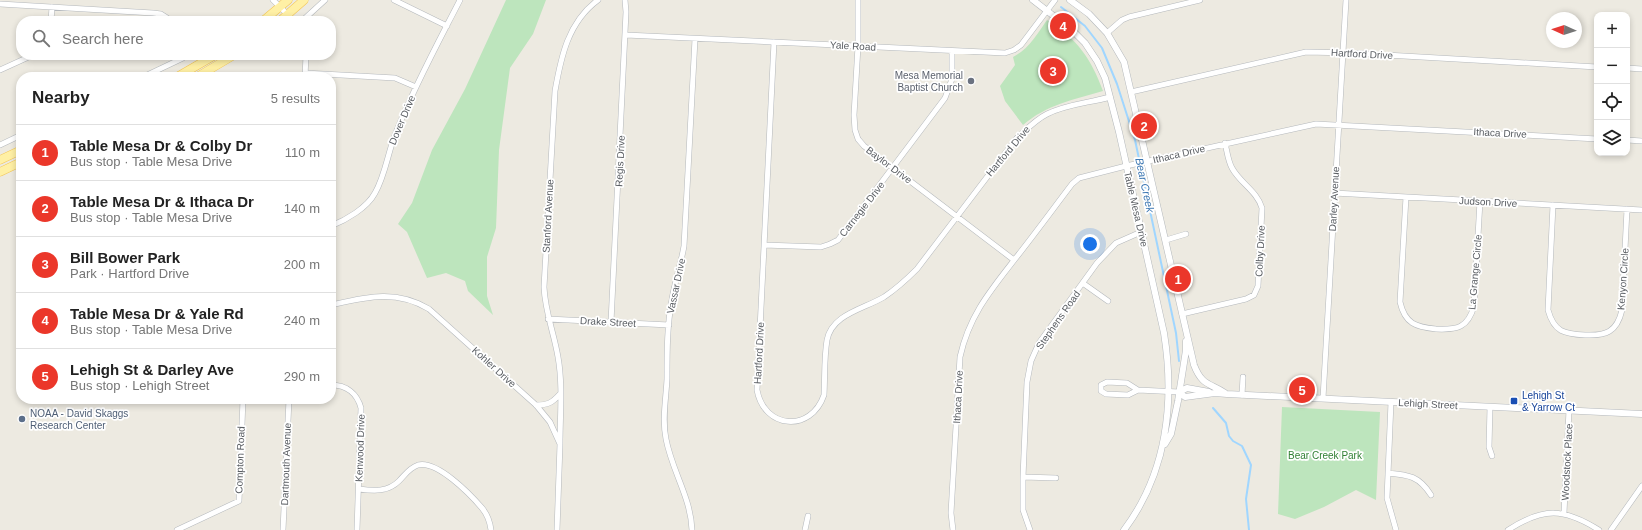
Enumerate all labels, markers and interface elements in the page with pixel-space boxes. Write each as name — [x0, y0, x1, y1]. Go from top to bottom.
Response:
pin: 4 — [1050, 11, 1076, 41]
north arrow — [1546, 12, 1582, 48]
map controls — [1594, 12, 1630, 156]
button: + — [1594, 12, 1630, 48]
search box — [16, 16, 336, 60]
icon: search — [30, 27, 52, 49]
text: Search here — [62, 30, 144, 47]
street label: Yale Road — [830, 39, 876, 53]
street label: Hartford Drive — [1331, 47, 1394, 61]
button: − — [1594, 48, 1630, 84]
pin: 3 — [1040, 56, 1066, 86]
place label: Mesa Memorial Baptist Church — [895, 70, 963, 93]
marker: Mesa Memorial Baptist Church — [966, 76, 976, 86]
button: locate — [1594, 84, 1630, 120]
text: Nearby — [32, 88, 90, 107]
text: 5 results — [271, 91, 320, 106]
street label: Dover Drive — [387, 93, 418, 146]
pin: 2 — [1131, 111, 1157, 141]
button: layers — [1594, 120, 1630, 156]
street label: Hartford Drive — [984, 123, 1032, 178]
street label: Ithaca Drive — [1473, 126, 1527, 140]
street label: Regis Drive — [613, 134, 627, 187]
text: Table Mesa Dr & Colby Dr — [70, 137, 252, 154]
street label: Ithaca Drive — [1152, 143, 1207, 165]
street label: Baylor Drive — [864, 144, 914, 186]
text: 1 — [41, 145, 49, 160]
text: 110 m — [285, 145, 320, 160]
text: Bus stop · Table Mesa Drive — [70, 154, 232, 169]
water label: Bear Creek — [1133, 157, 1157, 214]
street label: Darley Avenue — [1327, 166, 1341, 232]
street label: Table Mesa Drive — [1122, 170, 1150, 248]
street label: Stanford Avenue — [541, 178, 555, 253]
street label: Carnegie Drive — [837, 179, 887, 239]
text: Table Mesa Dr & Ithaca Dr — [70, 193, 254, 210]
street label: Judson Drive — [1459, 195, 1518, 209]
text: 2 — [41, 201, 49, 216]
text: 140 m — [284, 201, 320, 216]
text: Bus stop · Table Mesa Drive — [70, 210, 232, 225]
street label: Colby Drive — [1253, 224, 1267, 277]
street label: La Grange Circle — [1466, 233, 1484, 310]
your location — [1080, 234, 1100, 254]
street label: Kenyon Circle — [1615, 247, 1631, 310]
text: Bill Bower Park — [70, 249, 180, 266]
text: 3 — [41, 257, 49, 272]
text: 200 m — [284, 257, 320, 272]
street label: Vassar Drive — [665, 257, 687, 315]
pin: 1 — [1165, 264, 1191, 294]
text: Park · Hartford Drive — [70, 266, 189, 281]
street label: Stephens Road — [1034, 289, 1082, 351]
text: Table Mesa Dr & Yale Rd — [70, 305, 244, 322]
text: 4 — [41, 313, 49, 328]
text: 240 m — [284, 313, 320, 328]
street label: Drake Street — [580, 315, 637, 329]
street label: Hartford Drive — [752, 321, 766, 384]
text: Bus stop · Table Mesa Drive — [70, 322, 232, 337]
street label: Kohler Drive — [470, 345, 518, 390]
text: Lehigh St & Darley Ave — [70, 361, 234, 378]
text: 5 — [41, 369, 49, 384]
text: 290 m — [284, 369, 320, 384]
street label: Ithaca Drive — [951, 370, 965, 424]
pin: 5 — [1289, 375, 1315, 405]
text: Bus stop · Lehigh Street — [70, 378, 209, 393]
place label: Lehigh St & Yarrow Ct — [1522, 390, 1575, 413]
marker: Lehigh St & Yarrow Ct — [1509, 396, 1519, 406]
street label: Lehigh Street — [1398, 397, 1458, 411]
place label: NOAA - David Skaggs Research Center — [30, 408, 128, 431]
street label: Kenwood Drive — [353, 413, 367, 482]
marker: NOAA - David Skaggs Research Center — [17, 414, 27, 424]
street label: Dartmouth Avenue — [279, 422, 293, 505]
street label: Woodstock Place — [1559, 423, 1575, 501]
street label: Compton Road — [233, 426, 247, 494]
park label: Bear Creek Park — [1288, 450, 1363, 461]

